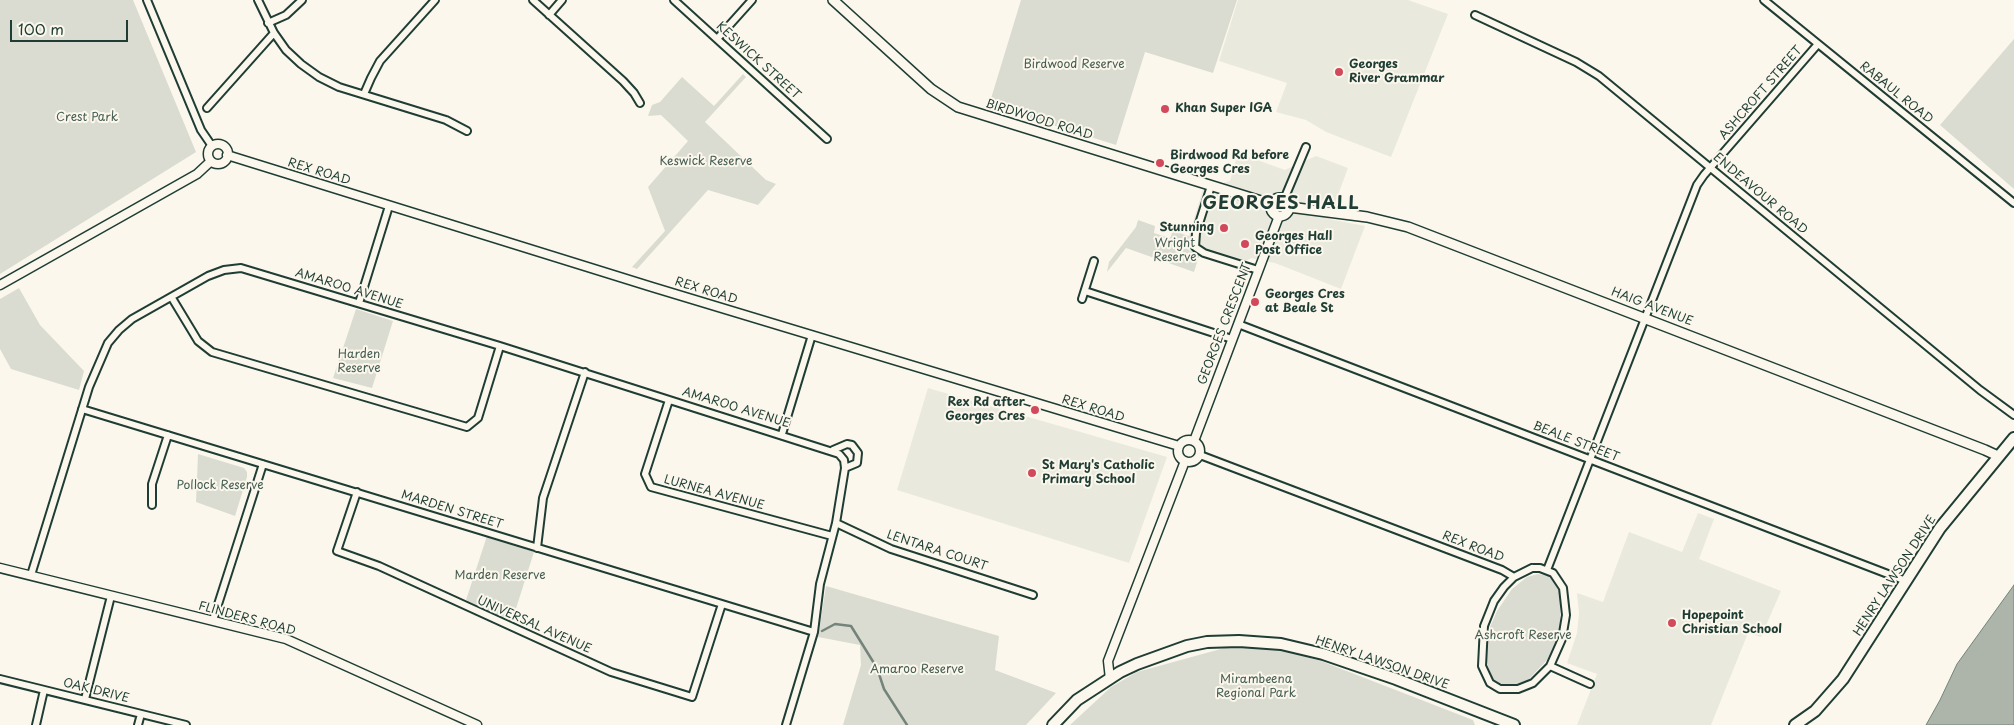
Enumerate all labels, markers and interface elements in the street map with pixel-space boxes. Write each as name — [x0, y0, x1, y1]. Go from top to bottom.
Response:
scale bar — [12, 10, 130, 42]
text: 100 m — [18, 17, 64, 40]
street label: KESWICK STREET — [713, 19, 803, 103]
street label: ASHCROFT STREET — [1716, 43, 1806, 143]
park label: Birdwood Reserve — [1023, 58, 1125, 72]
place label: Georges River Grammar — [1349, 58, 1445, 86]
street label: RABAUL ROAD — [1856, 59, 1936, 127]
marker: Georges River Grammar — [1333, 66, 1345, 78]
street label: BIRDWOOD ROAD — [984, 97, 1094, 143]
place label: Khan Super IGA — [1175, 102, 1272, 116]
marker: Khan Super IGA — [1159, 103, 1171, 115]
park label: Crest Park — [56, 111, 118, 125]
place label: Birdwood Rd before Georges Cres — [1170, 149, 1289, 177]
street label: ENDEAVOUR ROAD — [1710, 150, 1810, 238]
park label: Keswick Reserve — [660, 155, 752, 169]
street label: REX ROAD — [286, 156, 352, 188]
marker: Birdwood Rd before Georges Cres — [1154, 157, 1166, 169]
district label: GEORGES HALL — [1201, 193, 1361, 215]
place label: Stunning — [1159, 221, 1214, 235]
marker: Stunning — [1218, 222, 1230, 234]
place label: Georges Hall Post Office — [1255, 230, 1332, 258]
park label: Wright Reserve — [1153, 237, 1197, 265]
marker: Georges Hall Post Office — [1239, 238, 1251, 250]
street label: GEORGES CRESCENT — [1195, 261, 1255, 387]
street label: AMAROO AVENUE — [293, 266, 405, 312]
street label: REX ROAD — [673, 275, 739, 307]
street label: HAIG AVENUE — [1609, 285, 1695, 329]
place label: Georges Cres at Beale St — [1265, 288, 1345, 316]
marker: Georges Cres at Beale St — [1249, 296, 1261, 308]
park label: Harden Reserve — [337, 348, 381, 376]
street label: AMAROO AVENUE — [680, 385, 792, 431]
street label: REX ROAD — [1060, 393, 1126, 425]
place label: Rex Rd after Georges Cres — [945, 396, 1025, 424]
marker: Rex Rd after Georges Cres — [1029, 404, 1041, 416]
street label: BEALE STREET — [1531, 419, 1621, 465]
place label: St Mary's Catholic Primary School — [1042, 459, 1155, 487]
marker: St Mary's Catholic Primary School — [1026, 467, 1038, 479]
street label: LURNEA AVENUE — [662, 473, 766, 513]
park label: Pollock Reserve — [176, 479, 264, 493]
street label: MARDEN STREET — [399, 488, 505, 532]
street label: HENRY LAWSON DRIVE — [1851, 513, 1939, 639]
street label: LENTARA COURT — [885, 528, 989, 574]
street label: REX ROAD — [1440, 529, 1506, 565]
park label: Marden Reserve — [454, 569, 546, 583]
street label: UNIVERSAL AVENUE — [475, 593, 593, 657]
street label: FLINDERS ROAD — [197, 599, 297, 639]
place label: Hopepoint Christian School — [1682, 609, 1782, 637]
marker: Hopepoint Christian School — [1666, 617, 1678, 629]
park label: Ashcroft Reserve — [1474, 629, 1572, 643]
street label: HENRY LAWSON DRIVE — [1313, 633, 1451, 693]
park label: Amaroo Reserve — [870, 663, 964, 677]
park label: Mirambeena Regional Park — [1216, 673, 1296, 701]
street label: OAK DRIVE — [61, 676, 131, 706]

